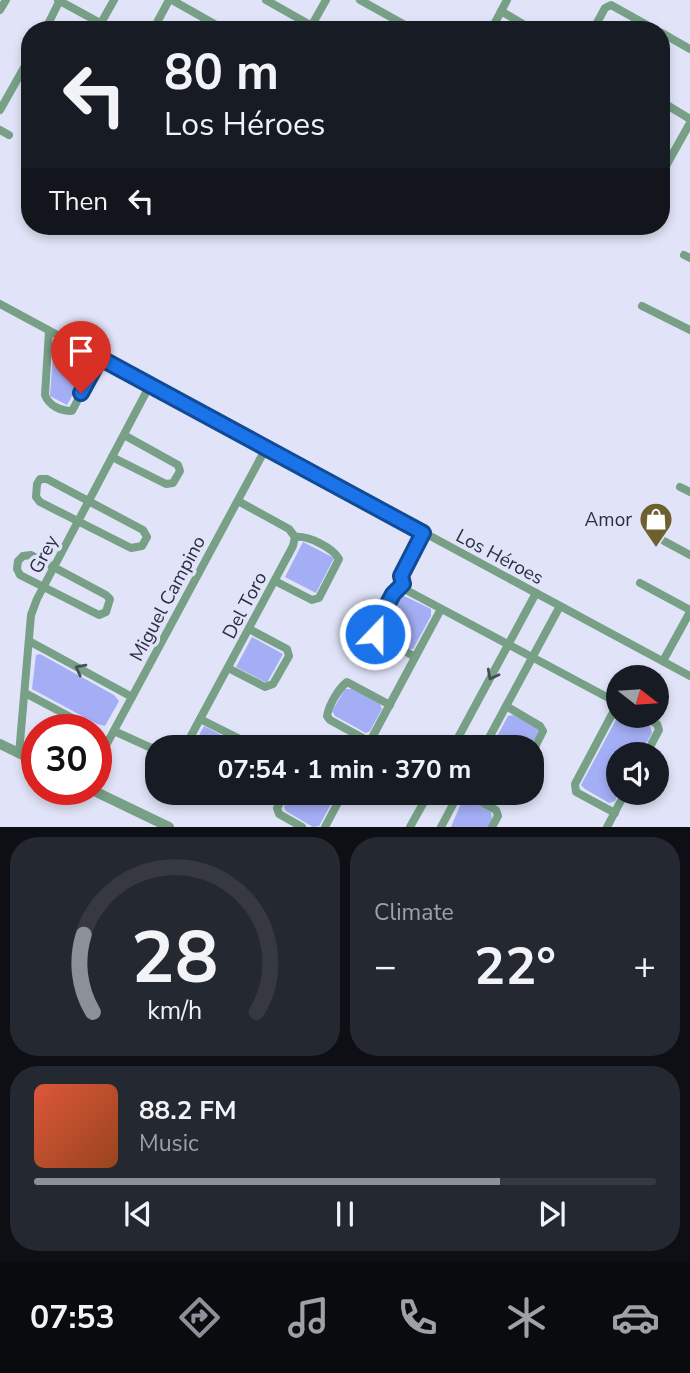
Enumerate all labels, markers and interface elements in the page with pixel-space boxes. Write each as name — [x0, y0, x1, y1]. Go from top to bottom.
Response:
text: 80 m — [164, 39, 279, 106]
icon: left — [49, 49, 140, 140]
text: Los Héroes — [164, 103, 325, 146]
icon: left — [122, 182, 160, 220]
text: Then — [49, 184, 108, 219]
pin — [51, 321, 111, 393]
icon: arrive — [62, 332, 100, 370]
shop icon: Amor — [637, 500, 675, 549]
place label: Amor — [585, 507, 632, 533]
street label: Los Héroes — [451, 523, 548, 591]
street label: Grey — [23, 530, 65, 578]
street label: Miguel Campino — [124, 531, 212, 666]
street label: Del Toro — [216, 567, 273, 644]
position arrow — [338, 597, 412, 671]
one-way arrow — [75, 664, 88, 677]
north arrow — [606, 665, 668, 728]
map controls — [606, 665, 669, 805]
one-way arrow — [487, 668, 501, 680]
speed limit sign: 30 — [21, 714, 112, 805]
button: sound — [606, 742, 669, 805]
text: 07:54 · 1 min · 370 m — [218, 752, 471, 787]
text: Climate — [374, 897, 454, 928]
text: 28 — [131, 909, 219, 1009]
text: 22° — [474, 931, 556, 1002]
text: − — [374, 941, 397, 992]
text: + — [633, 941, 656, 992]
text: km/h — [147, 994, 203, 1028]
text: 88.2 FM — [139, 1093, 236, 1128]
text: Music — [139, 1128, 199, 1159]
icon: previous — [119, 1195, 157, 1233]
icon: pause — [326, 1195, 364, 1233]
icon: next — [533, 1195, 571, 1233]
icon: directions — [175, 1293, 224, 1342]
icon: music — [284, 1293, 333, 1342]
icon: phone — [393, 1293, 442, 1342]
icon: climate — [502, 1293, 551, 1342]
icon: car — [611, 1293, 660, 1342]
text: 07:53 — [30, 1296, 115, 1339]

